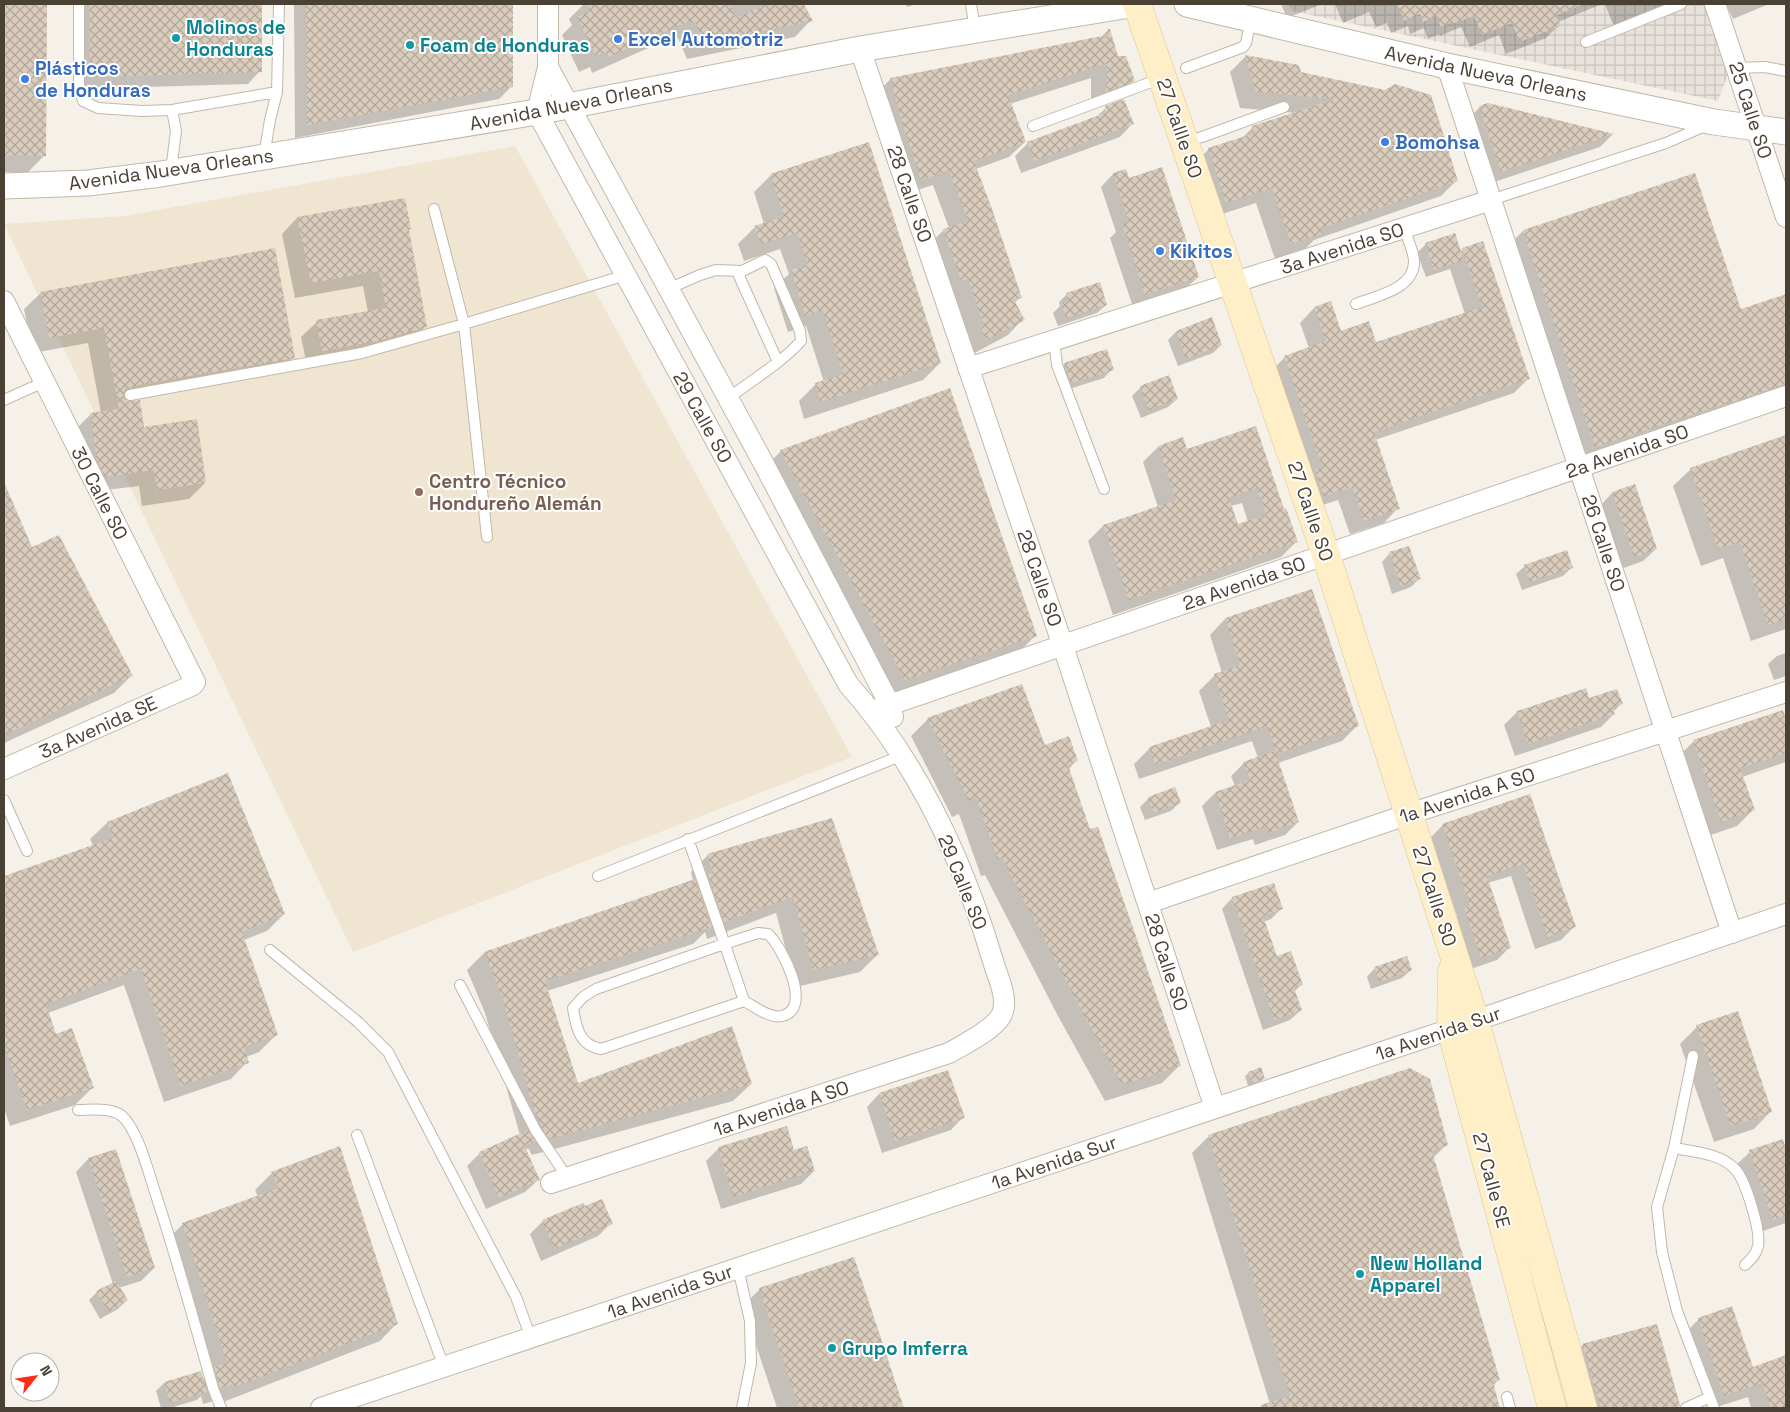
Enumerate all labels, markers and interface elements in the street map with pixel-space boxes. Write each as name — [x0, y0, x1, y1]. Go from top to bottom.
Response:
place label: Molinos de Honduras — [186, 15, 286, 62]
place label: Excel Automotriz — [628, 27, 783, 52]
marker: Molinos de Honduras — [170, 32, 182, 44]
place label: Foam de Honduras — [420, 33, 589, 58]
marker: Excel Automotriz — [612, 33, 624, 45]
marker: Foam de Honduras — [404, 39, 416, 51]
street label: Avenida Nueva Orleans — [1382, 40, 1589, 107]
place label: Plásticos de Honduras — [35, 56, 151, 103]
street label: 25 Calle SO — [1723, 58, 1778, 162]
marker: Plásticos de Honduras — [19, 73, 31, 85]
street label: Avenida Nueva Orleans — [467, 73, 675, 136]
street label: 27 Callle SO — [1151, 75, 1208, 182]
place label: Bomohsa — [1395, 130, 1480, 155]
marker: Bomohsa — [1379, 136, 1391, 148]
street label: 28 Calle SO — [881, 142, 938, 246]
street label: Avenida Nueva Orleans — [67, 143, 275, 196]
street label: 3a Avenida SO — [1277, 217, 1407, 280]
place label: Kikitos — [1170, 239, 1233, 264]
marker: Kikitos — [1154, 245, 1166, 257]
street label: 29 Calle SO — [667, 367, 738, 467]
street label: 2a Avenida SO — [1562, 419, 1692, 484]
street label: 30 Calle SO — [65, 442, 134, 544]
street label: 27 Callle SO — [1282, 458, 1339, 565]
place label: Centro Técnico Hondureño Alemán — [429, 469, 602, 516]
marker: Centro Técnico Hondureño Alemán — [413, 486, 425, 498]
street label: 26 Calle SO — [1576, 491, 1631, 595]
street label: 28 Calle SO — [1011, 526, 1068, 630]
street label: 2a Avenida SO — [1179, 551, 1309, 616]
street label: 3a Avenida SE — [35, 690, 161, 765]
street label: 1a Avenida A SO — [1396, 762, 1538, 829]
street label: 29 Calle SO — [932, 831, 993, 934]
street label: 27 Callle SO — [1406, 843, 1463, 950]
street label: 28 Calle SO — [1139, 910, 1194, 1014]
street label: 1a Avenida Sur — [1372, 1000, 1504, 1067]
street label: 1a Avenida A SO — [710, 1075, 852, 1142]
street label: 1a Avenida Sur — [988, 1129, 1120, 1196]
street label: 27 Calle SE — [1467, 1130, 1516, 1231]
place label: New Holland Apparel — [1370, 1251, 1482, 1298]
street label: 1a Avenida Sur — [604, 1258, 736, 1325]
marker: New Holland Apparel — [1354, 1268, 1366, 1280]
place label: Grupo Imferra — [842, 1336, 968, 1361]
marker: Grupo Imferra — [826, 1342, 838, 1354]
north arrow — [10, 1352, 60, 1402]
text: N — [36, 1362, 56, 1379]

